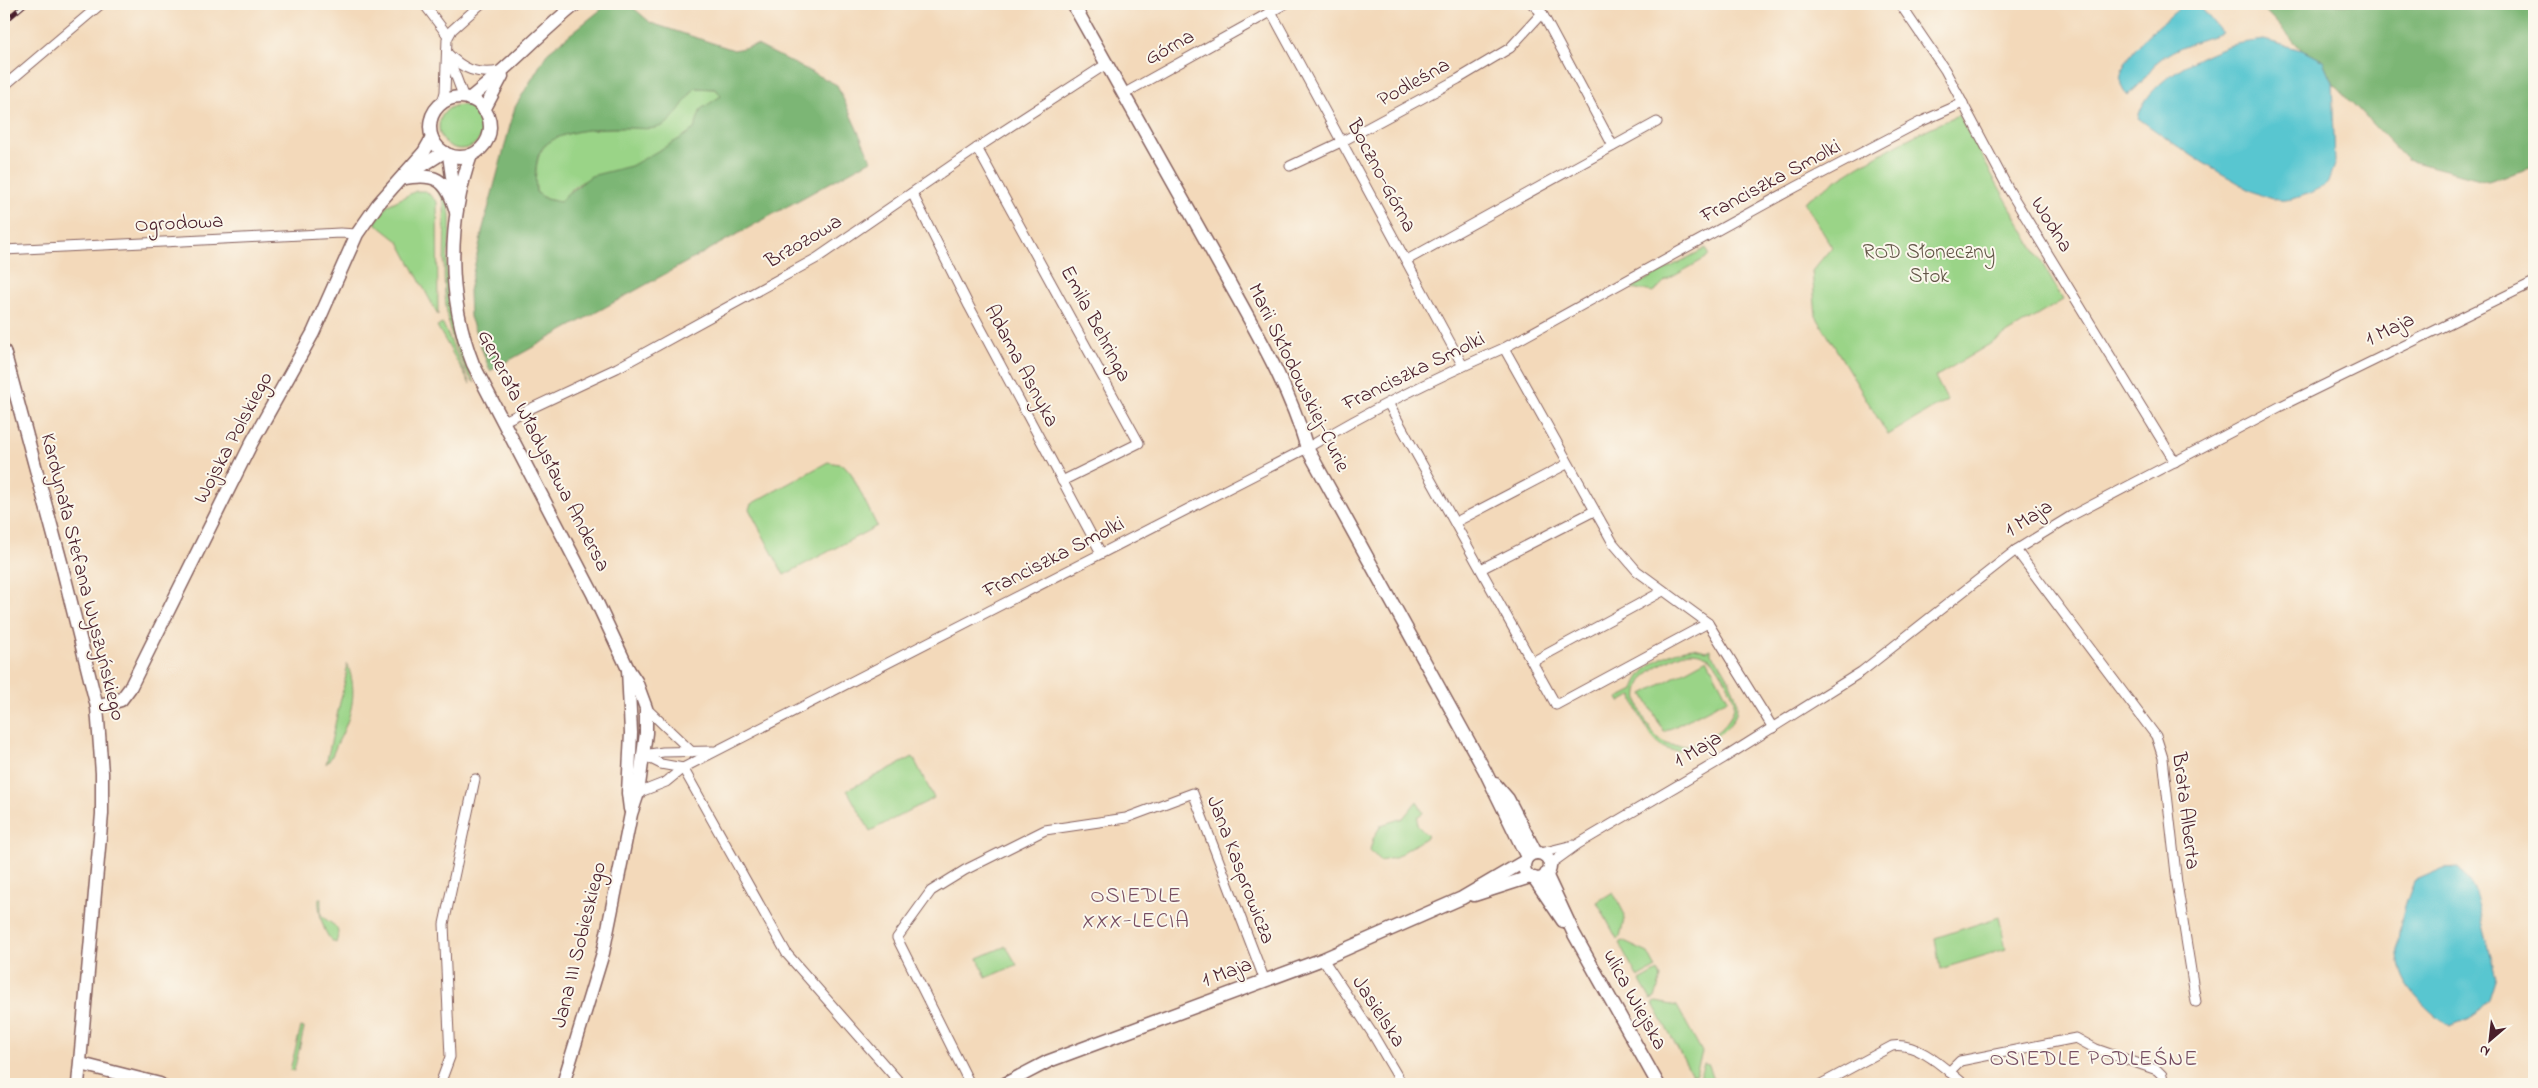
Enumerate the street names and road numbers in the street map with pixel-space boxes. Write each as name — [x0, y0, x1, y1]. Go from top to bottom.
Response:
street label: Górna — [1140, 22, 1200, 74]
street label: Podleśna — [1372, 51, 1456, 115]
street label: Boczno-Górna — [1338, 113, 1423, 238]
street label: Franciszka Smolki — [1695, 132, 1847, 232]
street label: Wodna — [2022, 191, 2080, 259]
street label: Ogrodowa — [134, 207, 224, 243]
street label: Brzozowa — [759, 207, 848, 277]
street label: Emila Behringa — [1050, 261, 1138, 388]
street label: Marii Skłodowskiej-Curie — [1239, 279, 1357, 478]
street label: Adama Asnyka — [974, 299, 1066, 434]
street label: 1 Maja — [2360, 305, 2420, 355]
street label: Generała Władysława Andersa — [467, 325, 617, 578]
street label: Franciszka Smolki — [1337, 325, 1490, 420]
street label: Wojska Polskiego — [187, 367, 283, 510]
street label: Kardynała Stefana Wyszyńskiego — [30, 430, 132, 725]
street label: 1 Maja — [1999, 493, 2059, 545]
street label: Franciszka Smolki — [977, 509, 1130, 607]
street label: 1 Maja — [1668, 724, 1728, 776]
street label: Brata Alberta — [2163, 750, 2207, 871]
street label: Jana Kasprowicza — [1198, 792, 1282, 948]
street label: Jana III Sobieskiego — [545, 859, 617, 1032]
street label: ulica Wiejska — [1594, 944, 1674, 1056]
street label: 1 Maja — [1198, 950, 1256, 996]
street label: Jasielska — [1344, 970, 1412, 1054]

